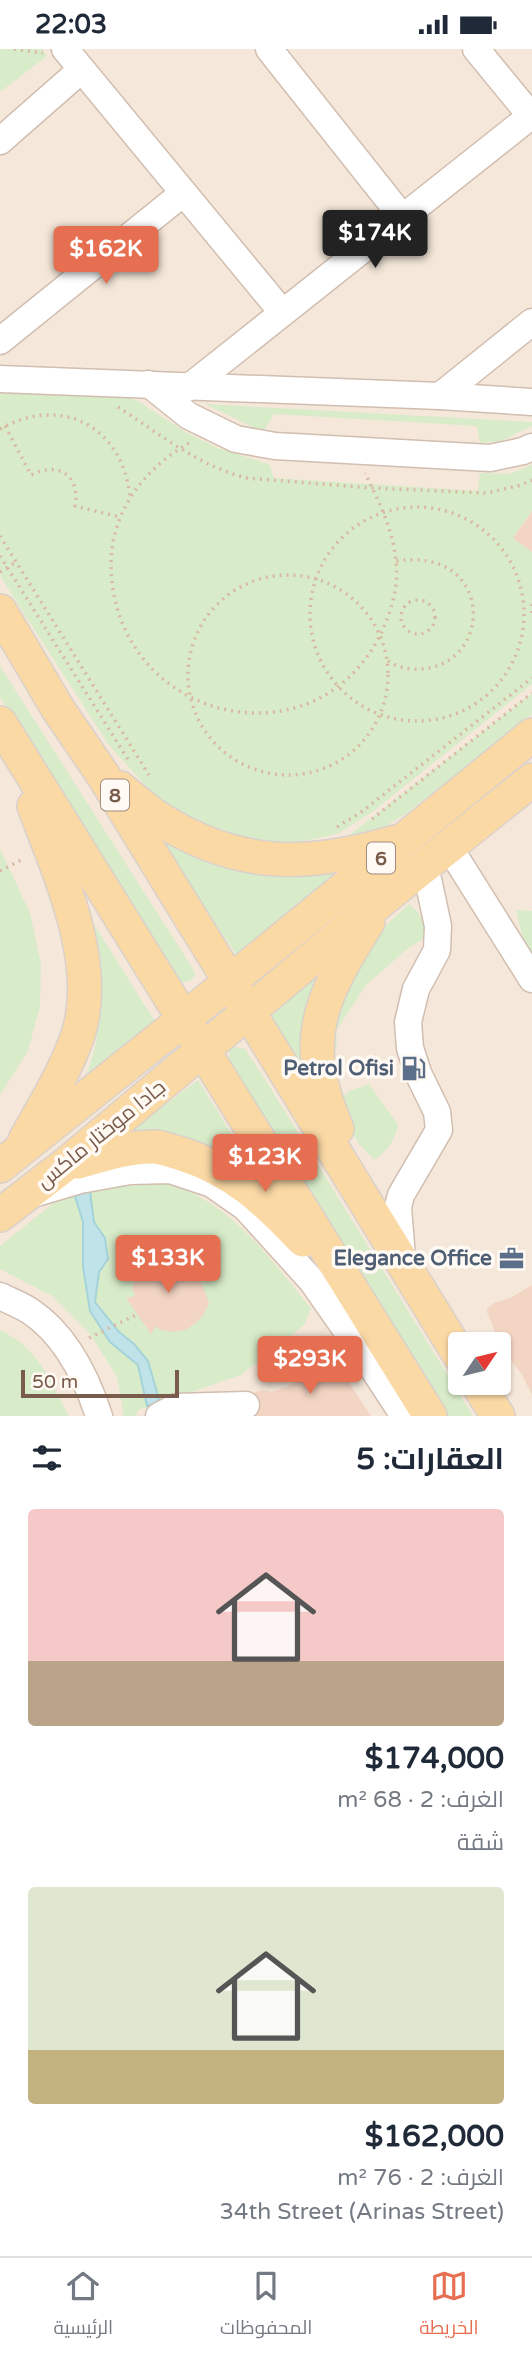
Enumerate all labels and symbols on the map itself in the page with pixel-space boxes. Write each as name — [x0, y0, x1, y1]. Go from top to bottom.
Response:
pin: $174K — [326, 211, 424, 270]
pin: $162K — [57, 226, 155, 286]
road number: 8 — [101, 779, 129, 811]
road number: 6 — [367, 843, 395, 873]
fuel station icon: Petrol Ofisi — [400, 1054, 428, 1082]
place label: Petrol Ofisi — [283, 1056, 394, 1081]
street label: جادا موختار ماكس — [32, 1075, 171, 1194]
pin: $123K — [216, 1135, 314, 1194]
pin: $133K — [119, 1235, 217, 1295]
office icon: Elegance Office — [498, 1244, 526, 1272]
place label: Elegance Office — [333, 1246, 492, 1271]
north arrow — [448, 1332, 511, 1395]
pin: $293K — [261, 1337, 359, 1396]
scale bar — [21, 1367, 178, 1399]

